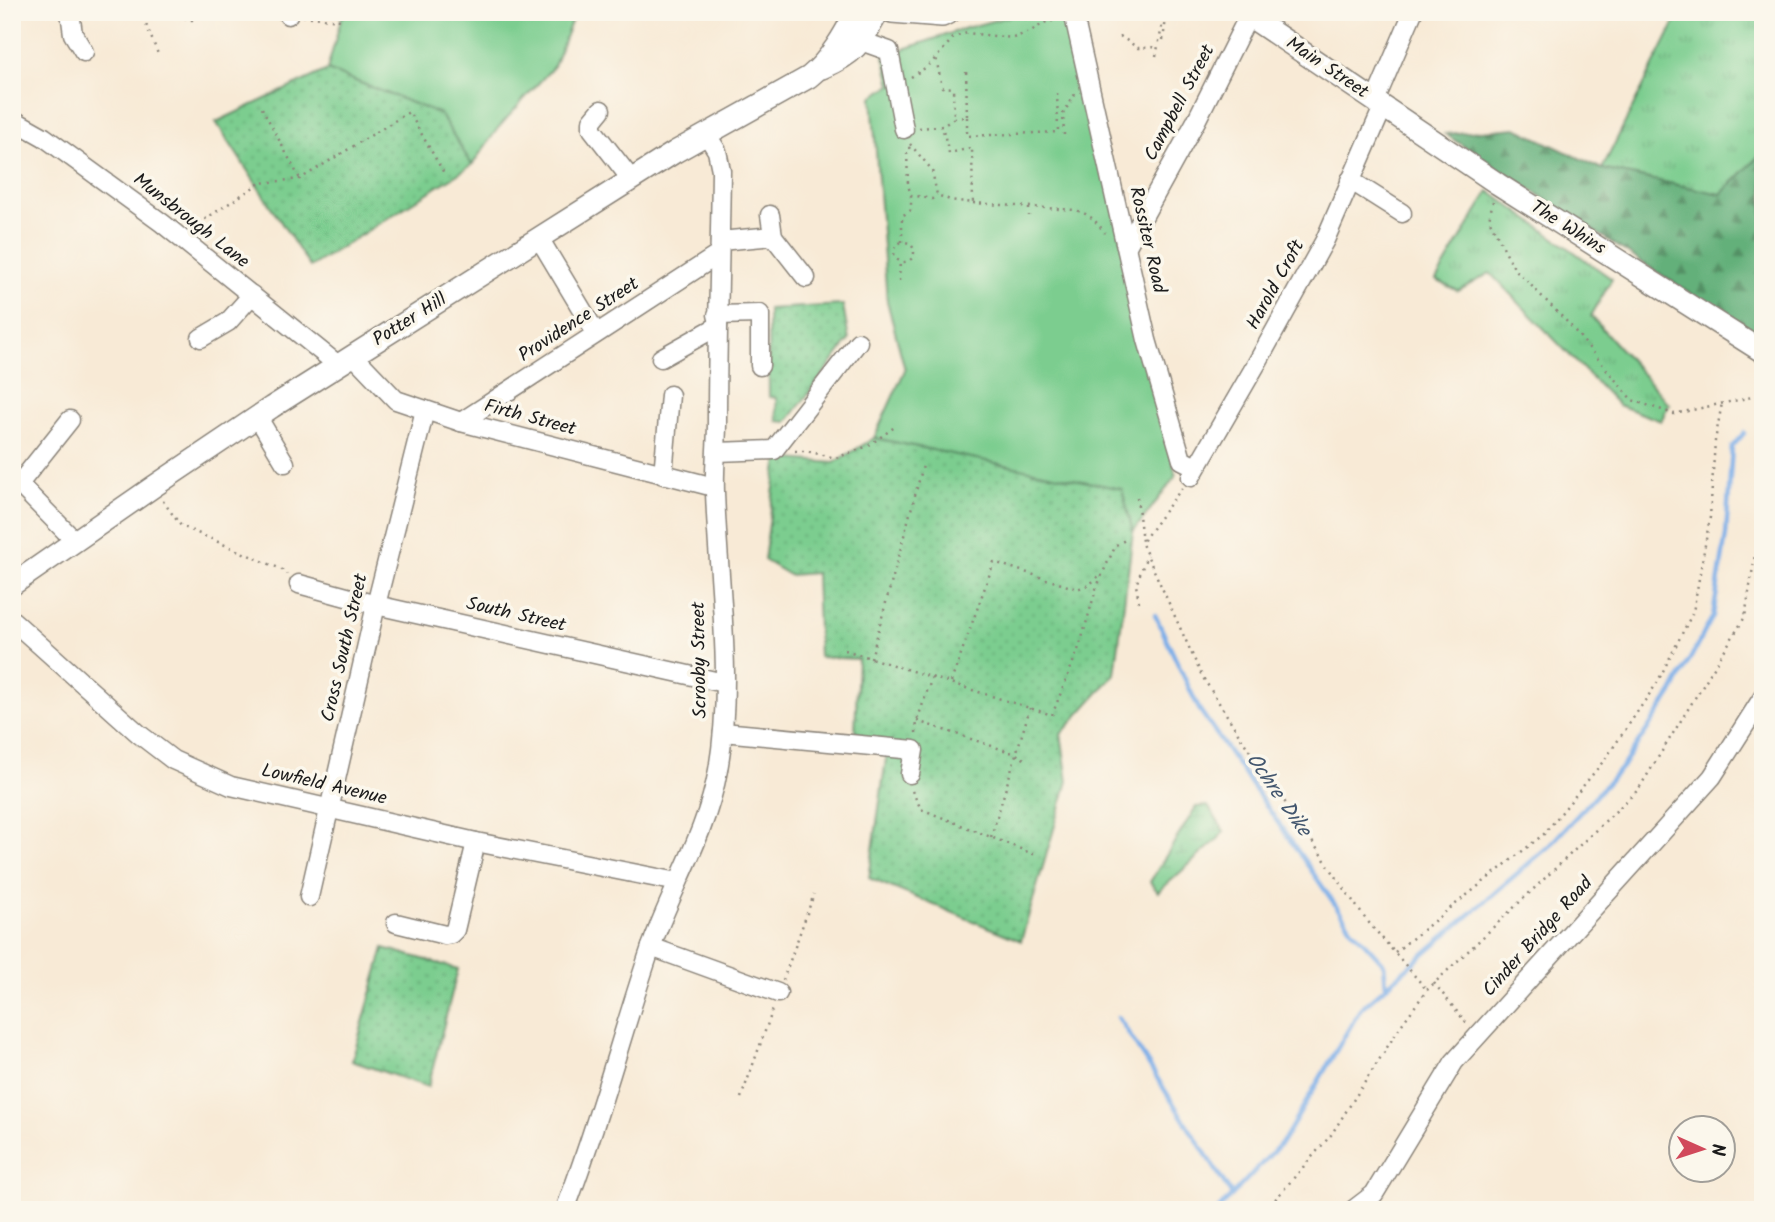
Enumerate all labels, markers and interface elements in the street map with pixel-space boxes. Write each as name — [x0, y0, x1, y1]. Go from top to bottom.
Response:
street label: Main Street — [1279, 29, 1375, 107]
street label: Campbell Street — [1137, 39, 1224, 167]
street label: Munsbrough Lane — [126, 166, 256, 277]
street label: Rossiter Road — [1120, 184, 1174, 297]
street label: The Whins — [1524, 193, 1612, 263]
street label: Harold Croft — [1239, 234, 1313, 336]
street label: Providence Street — [513, 269, 646, 370]
street label: Potter Hill — [367, 285, 453, 355]
street label: Firth Street — [481, 391, 580, 445]
street label: Cross South Street — [313, 570, 377, 725]
street label: South Street — [463, 589, 569, 641]
street label: Scrooby Street — [684, 601, 716, 719]
water label: Ochre Dike — [1237, 746, 1321, 846]
street label: Lowfield Avenue — [258, 756, 390, 814]
street label: Cinder Bridge Road — [1475, 869, 1601, 1004]
north arrow — [1666, 1114, 1736, 1184]
text: N — [1702, 1143, 1732, 1157]

